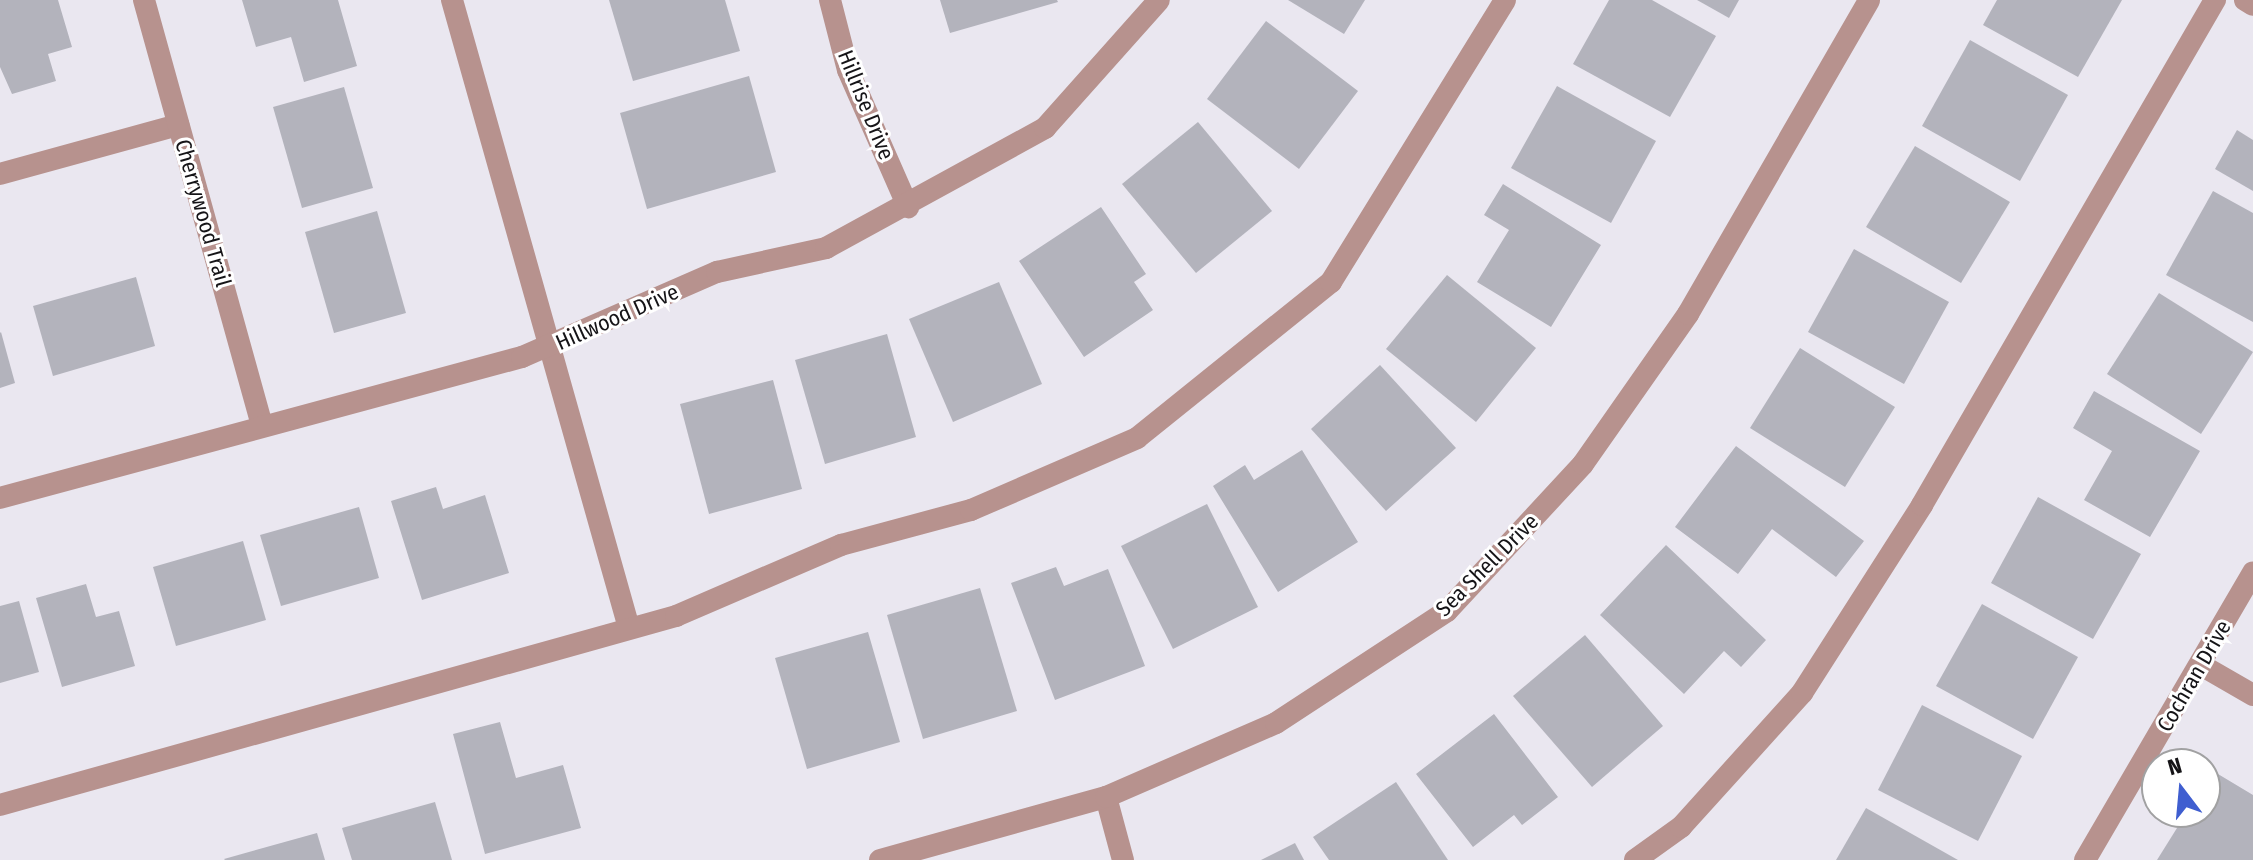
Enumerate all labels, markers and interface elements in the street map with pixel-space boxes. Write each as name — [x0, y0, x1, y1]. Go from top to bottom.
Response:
street label: Hillrise Drive — [832, 46, 900, 164]
street label: Cherrywood Trail — [169, 136, 237, 290]
street label: Hillwood Drive — [552, 278, 682, 356]
street label: Sea Shell Drive — [1430, 508, 1544, 622]
street label: Cochran Drive — [2151, 616, 2237, 736]
north arrow — [2141, 748, 2221, 828]
text: N — [2165, 752, 2185, 781]

